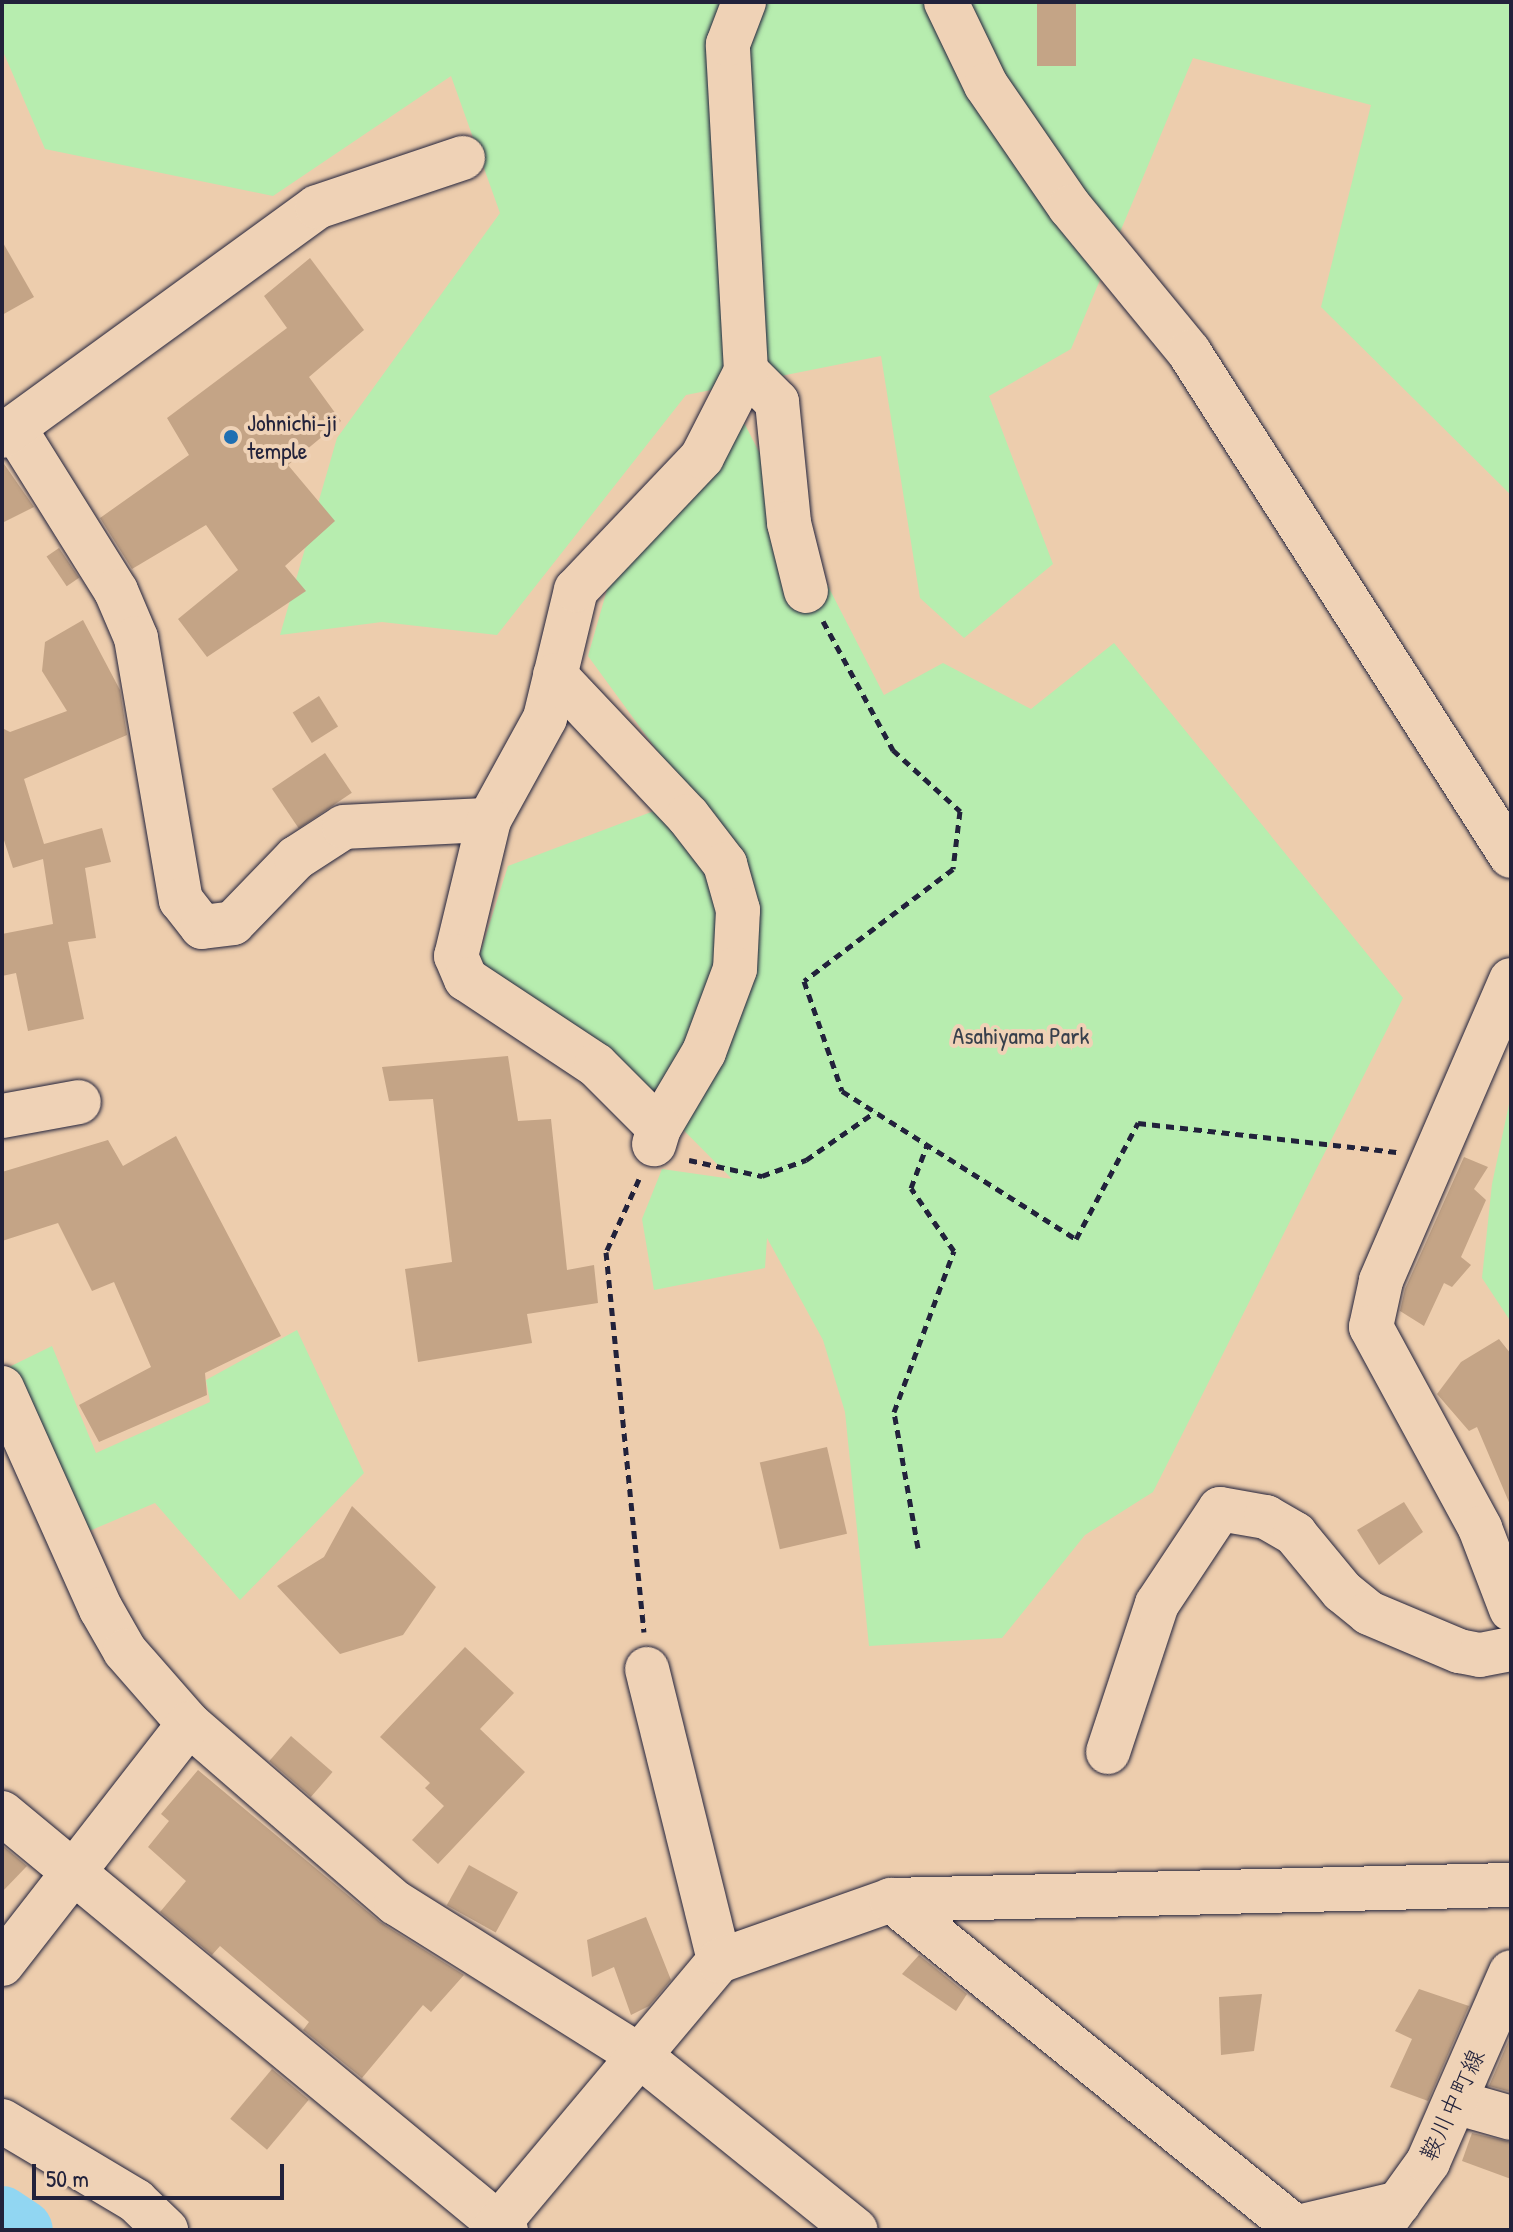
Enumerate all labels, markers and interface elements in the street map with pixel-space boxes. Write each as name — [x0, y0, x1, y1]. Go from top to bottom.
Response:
place label: Johnichi-ji temple — [247, 409, 337, 465]
marker: Johnichi-ji temple — [222, 428, 240, 446]
park label: Asahiyama Park — [953, 1022, 1089, 1050]
street label: 鞍川中町線 — [1414, 2045, 1490, 2165]
scale bar — [36, 2148, 288, 2198]
text: 50 m — [46, 2162, 89, 2194]

